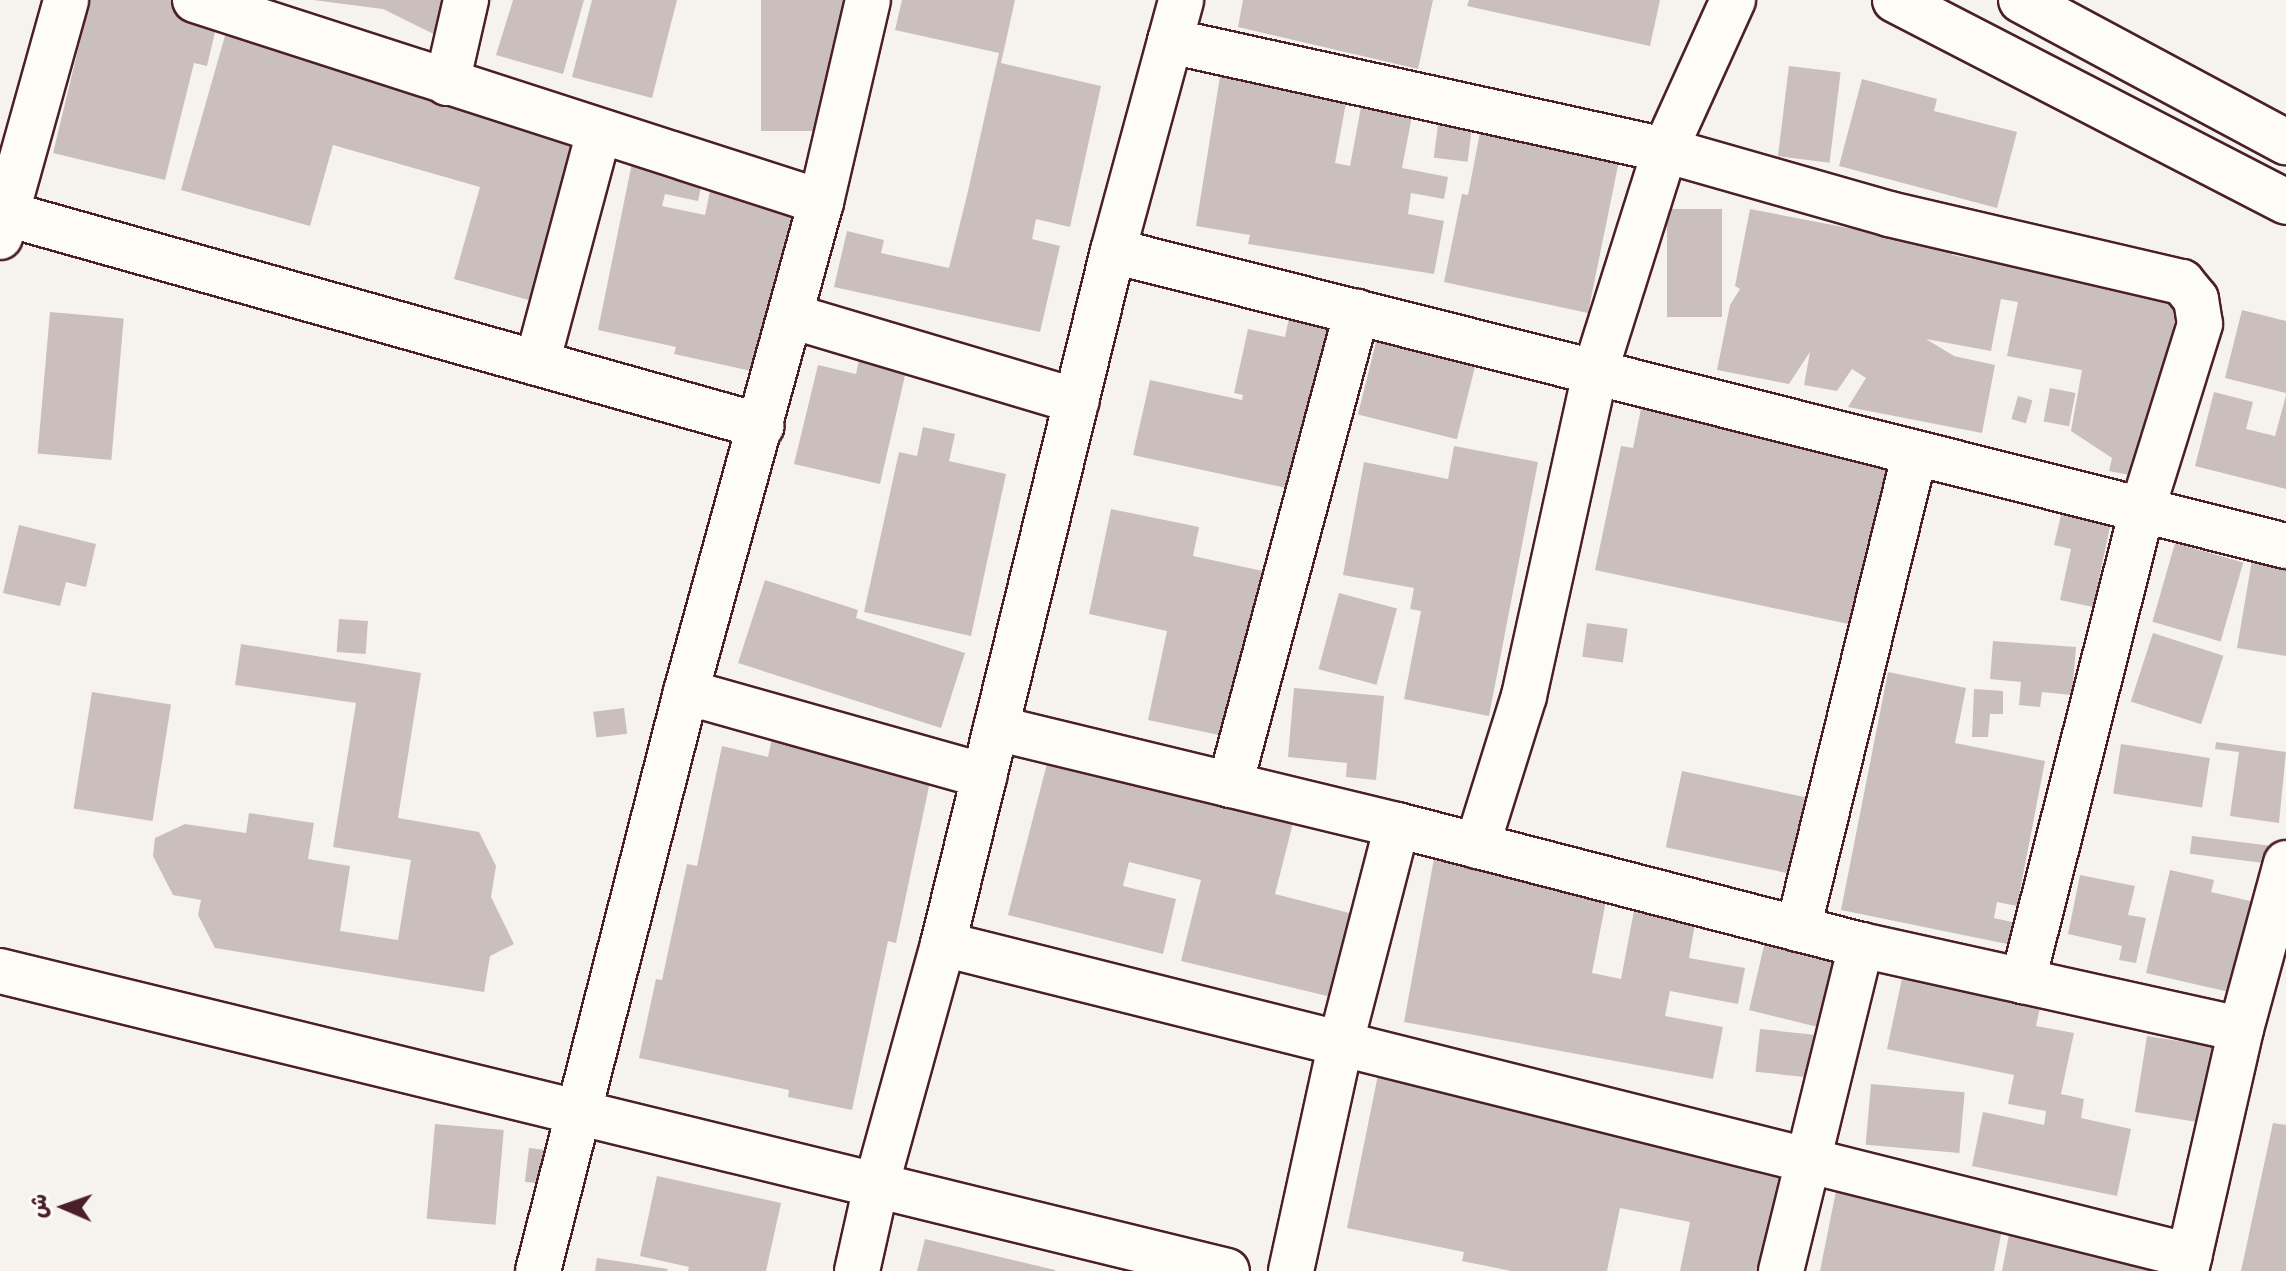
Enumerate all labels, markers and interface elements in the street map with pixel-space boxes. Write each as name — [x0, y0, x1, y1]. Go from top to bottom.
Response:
north arrow — [24, 1167, 104, 1247]
text: ش — [24, 1194, 55, 1219]

